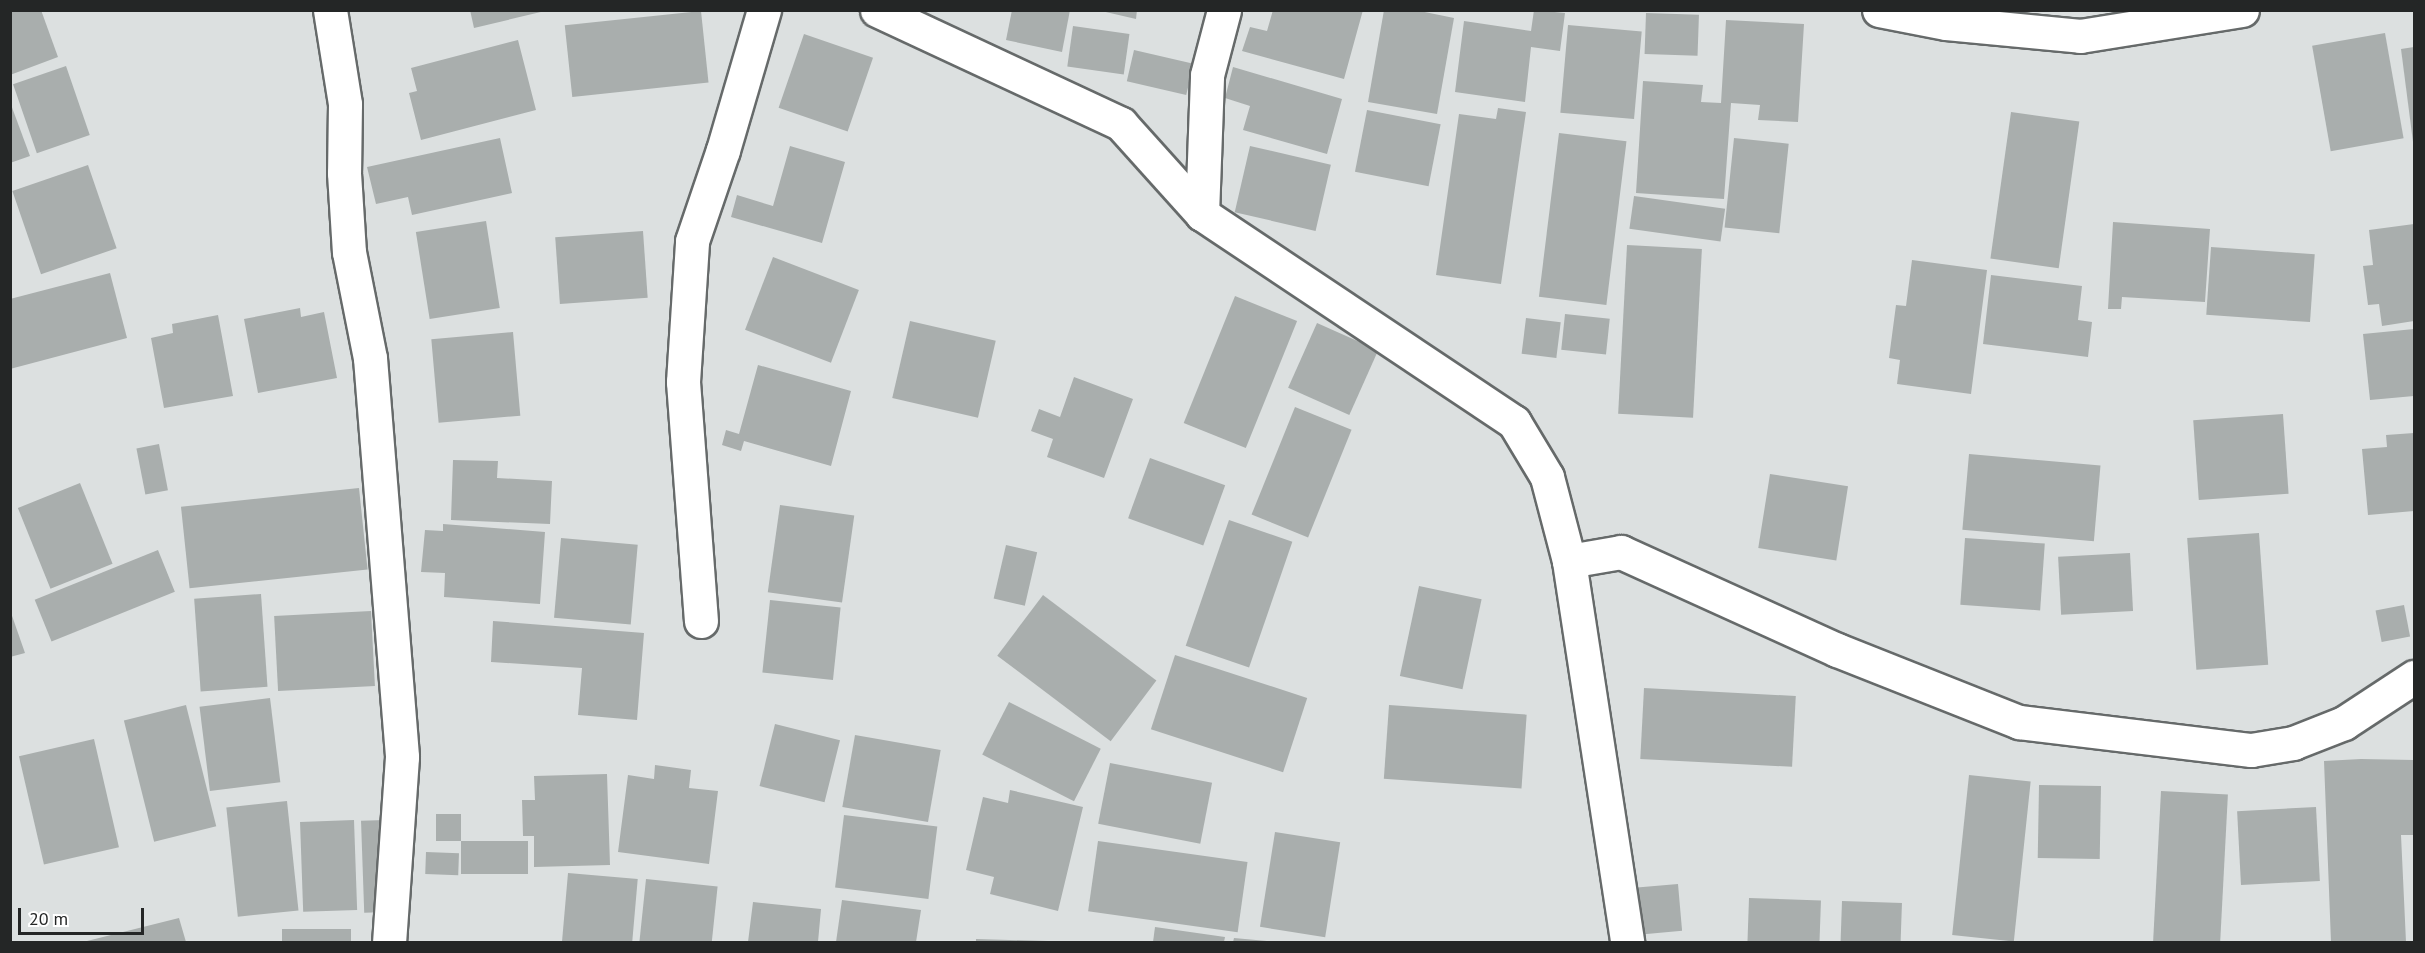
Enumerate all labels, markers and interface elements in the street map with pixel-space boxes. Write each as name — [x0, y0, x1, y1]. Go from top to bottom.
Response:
scale bar — [21, 896, 147, 934]
text: 20 m — [29, 907, 68, 930]

